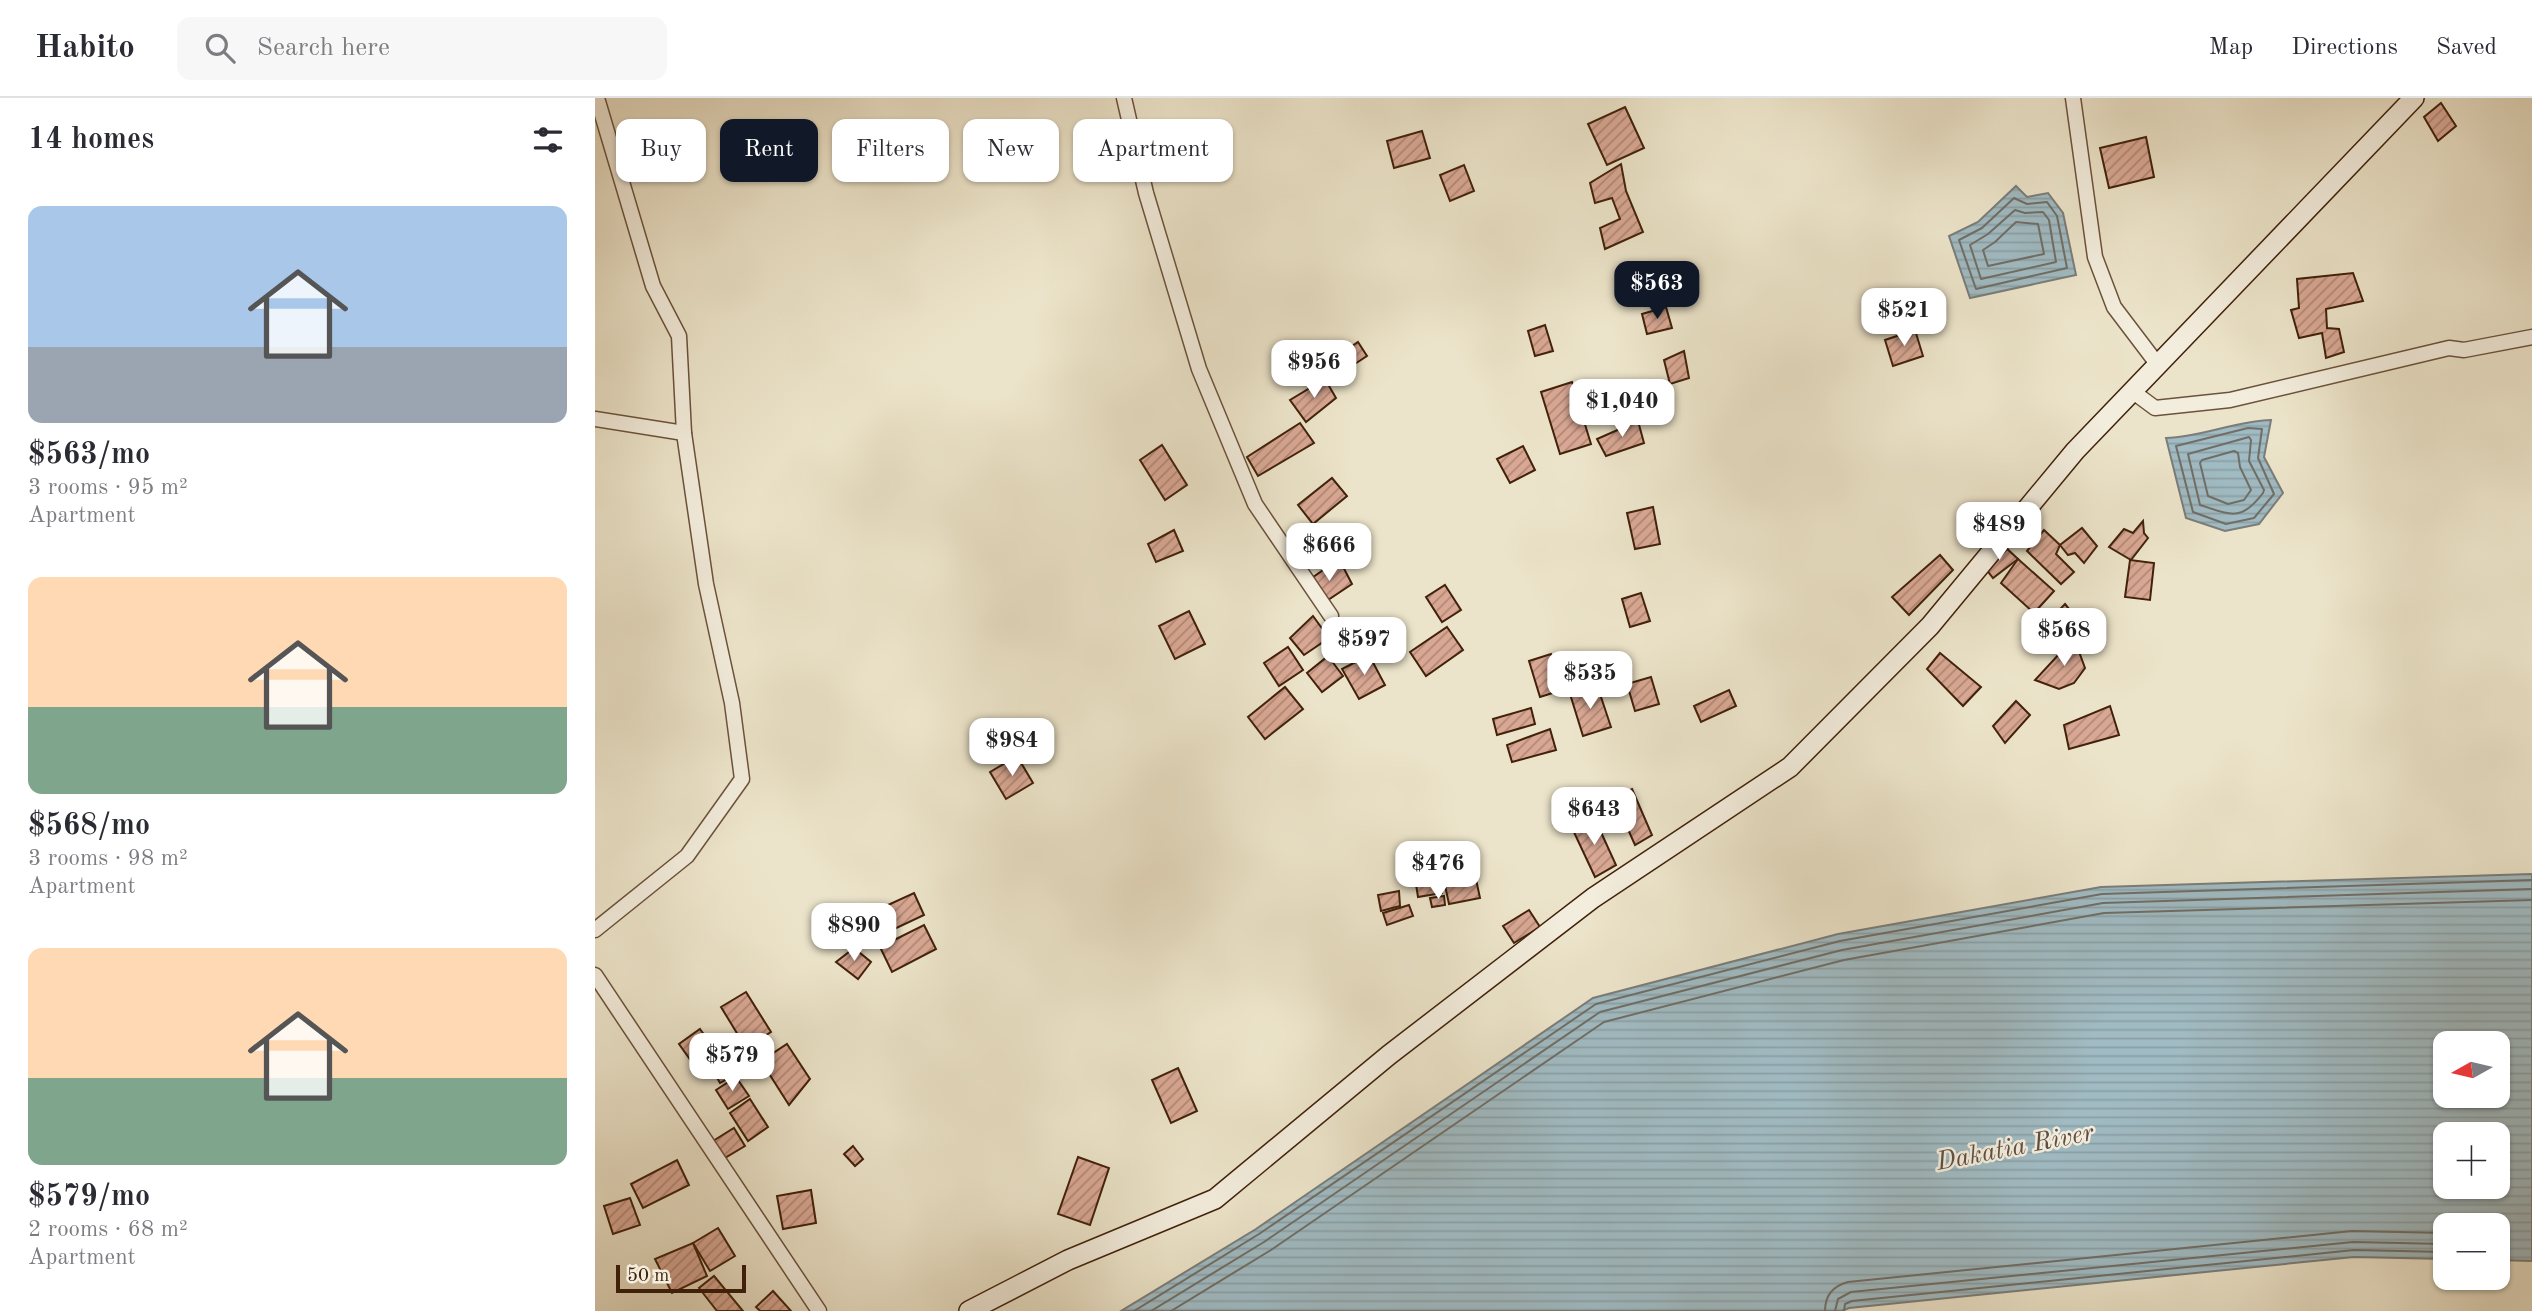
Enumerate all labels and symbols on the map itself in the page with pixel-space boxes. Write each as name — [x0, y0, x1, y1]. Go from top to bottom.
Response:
pin: $563 — [1616, 262, 1698, 321]
pin: $521 — [1863, 288, 1945, 348]
pin: $956 — [1273, 341, 1355, 400]
pin: $1,040 — [1565, 380, 1679, 439]
pin: $489 — [1958, 503, 2040, 562]
pin: $666 — [1288, 524, 1370, 583]
pin: $568 — [2023, 608, 2105, 668]
pin: $597 — [1323, 618, 1405, 677]
pin: $535 — [1549, 652, 1631, 711]
pin: $984 — [971, 718, 1053, 778]
pin: $643 — [1553, 788, 1635, 847]
pin: $476 — [1397, 842, 1479, 901]
pin: $890 — [813, 904, 895, 963]
north arrow — [2433, 1031, 2509, 1108]
pin: $579 — [691, 1034, 773, 1093]
water label: Dakatia River — [1933, 1120, 2097, 1176]
scale bar — [616, 1262, 745, 1294]

